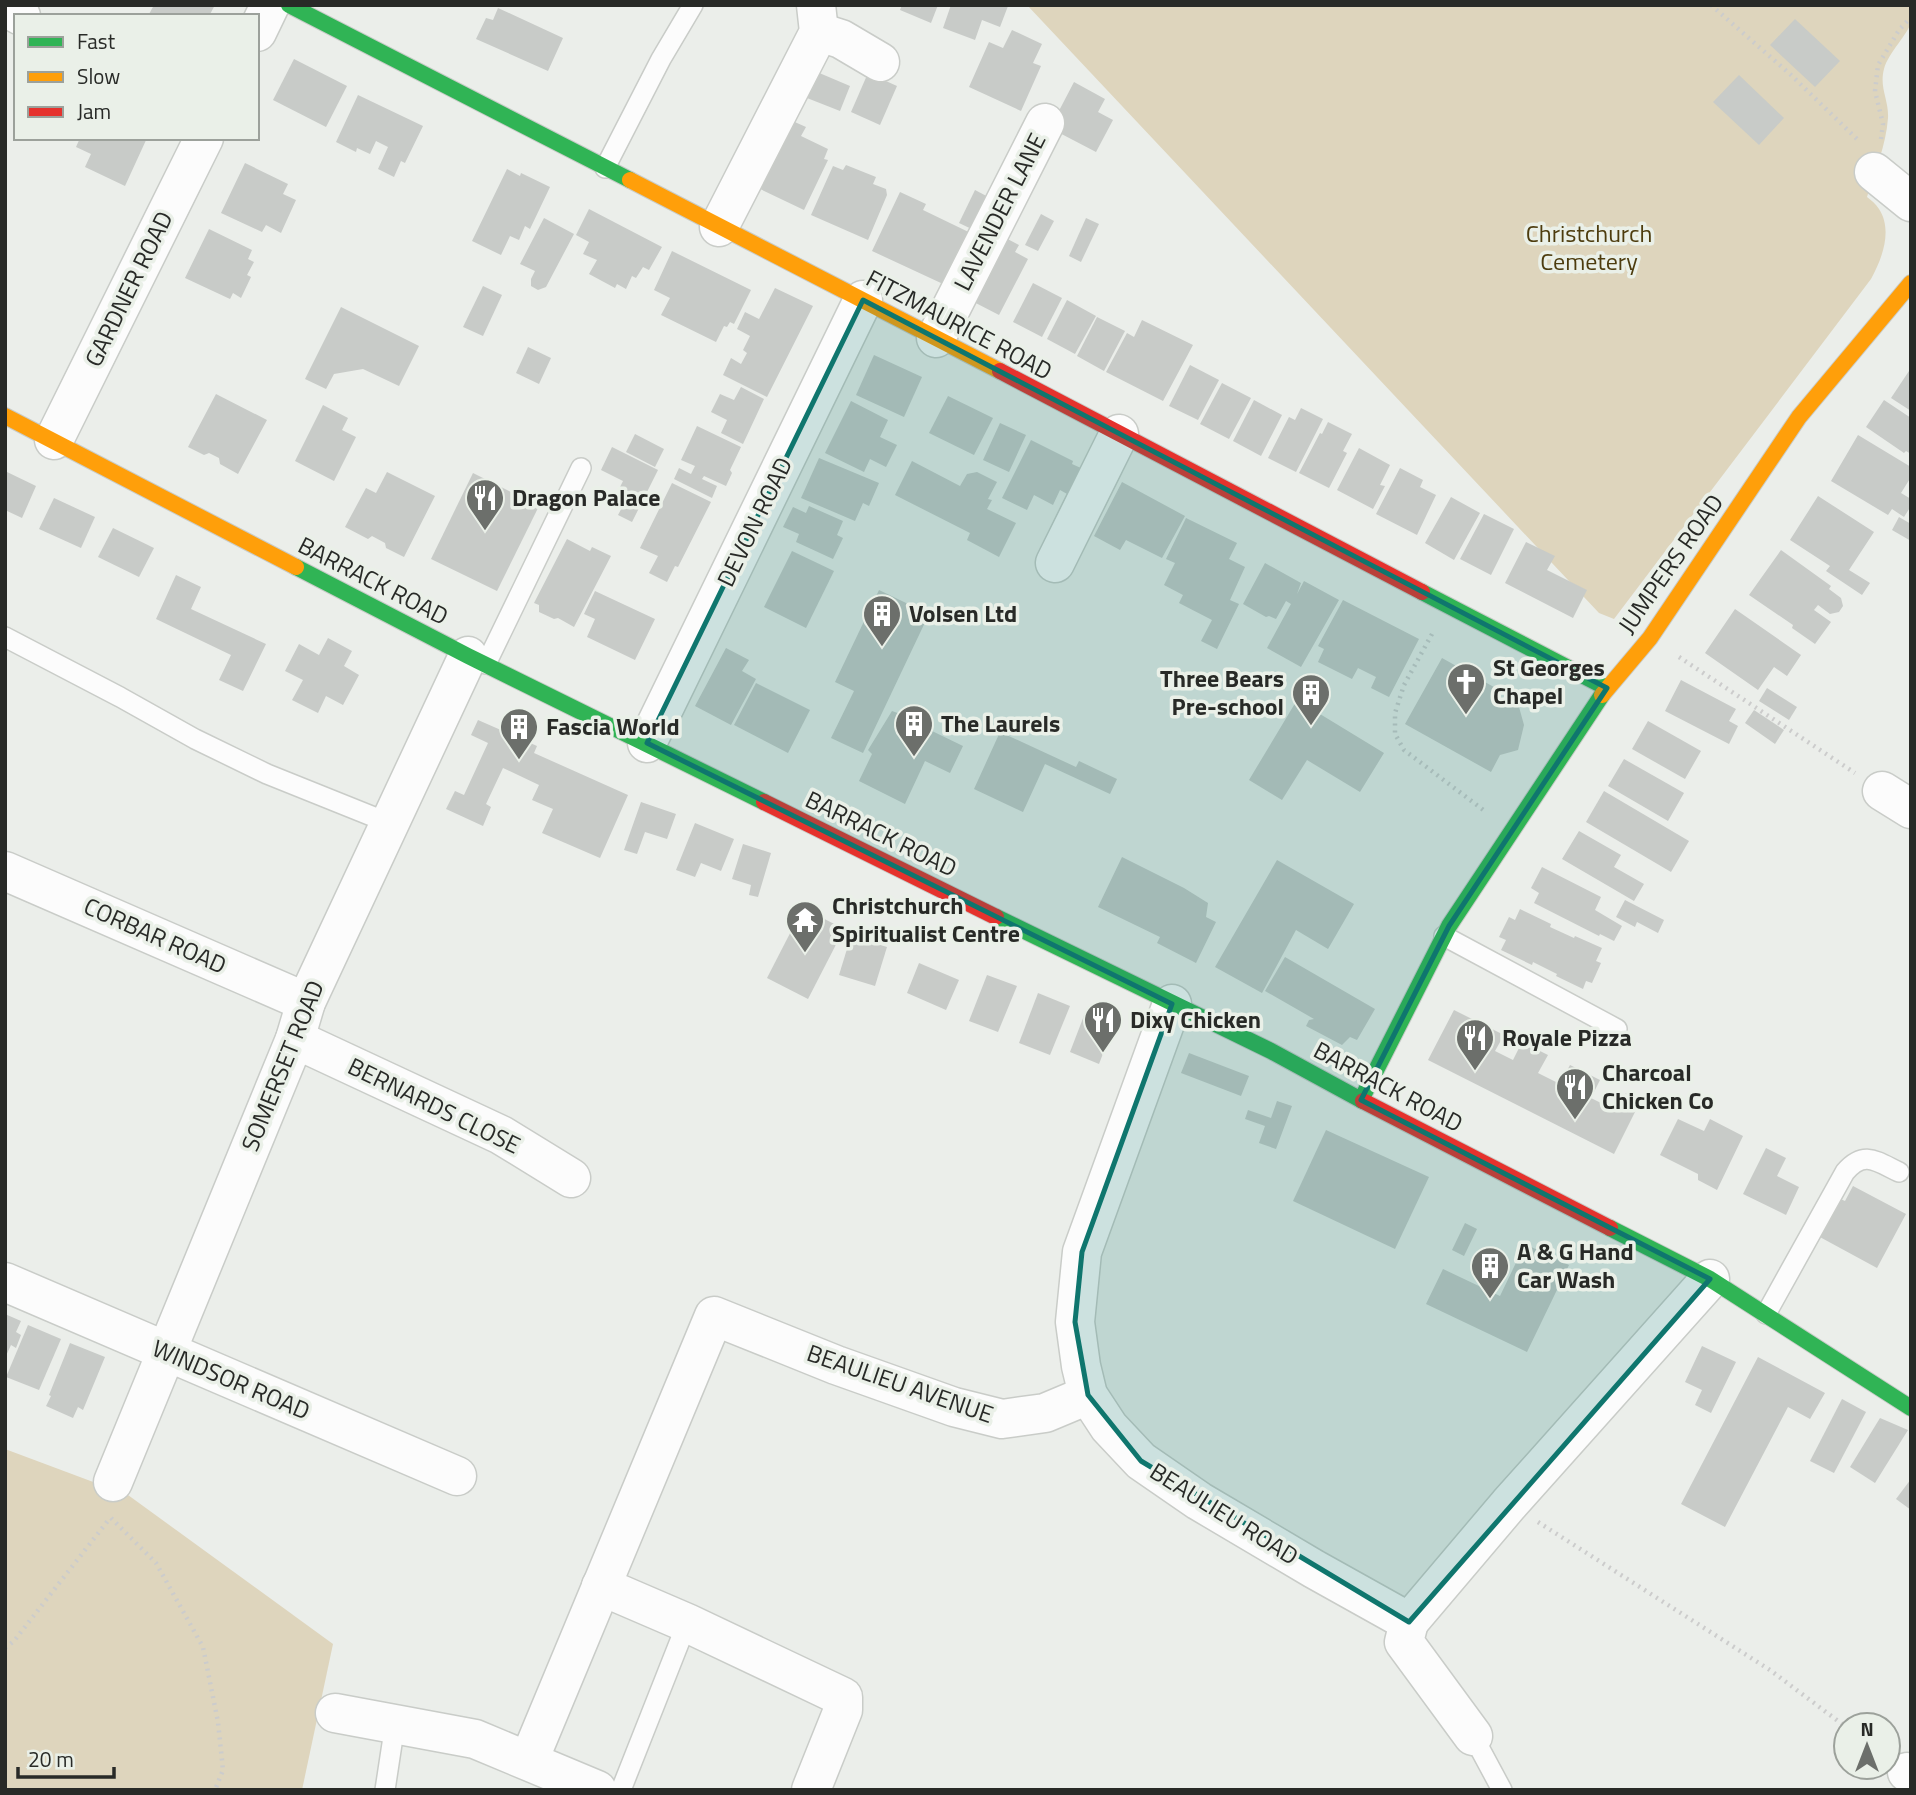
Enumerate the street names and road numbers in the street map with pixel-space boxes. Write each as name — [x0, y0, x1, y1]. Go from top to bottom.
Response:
street label: LAVENDER LANE — [944, 126, 1054, 297]
street label: GARDNER ROAD — [75, 205, 181, 372]
street label: FITZMAURICE ROAD — [860, 260, 1059, 388]
street label: DEVON ROAD — [707, 451, 801, 592]
street label: JUMPERS ROAD — [1609, 486, 1732, 641]
street label: BARRACK ROAD — [292, 527, 455, 633]
street label: BARRACK ROAD — [800, 781, 963, 885]
street label: CORBAR ROAD — [78, 888, 232, 983]
street label: SOMERSET ROAD — [231, 975, 333, 1156]
street label: BARRACK ROAD — [1307, 1032, 1469, 1141]
street label: BERNARDS CLOSE — [342, 1048, 527, 1163]
street label: WINDSOR ROAD — [147, 1330, 316, 1428]
street label: BEAULIEU AVENUE — [802, 1334, 998, 1432]
street label: BEAULIEU ROAD — [1143, 1453, 1306, 1573]

